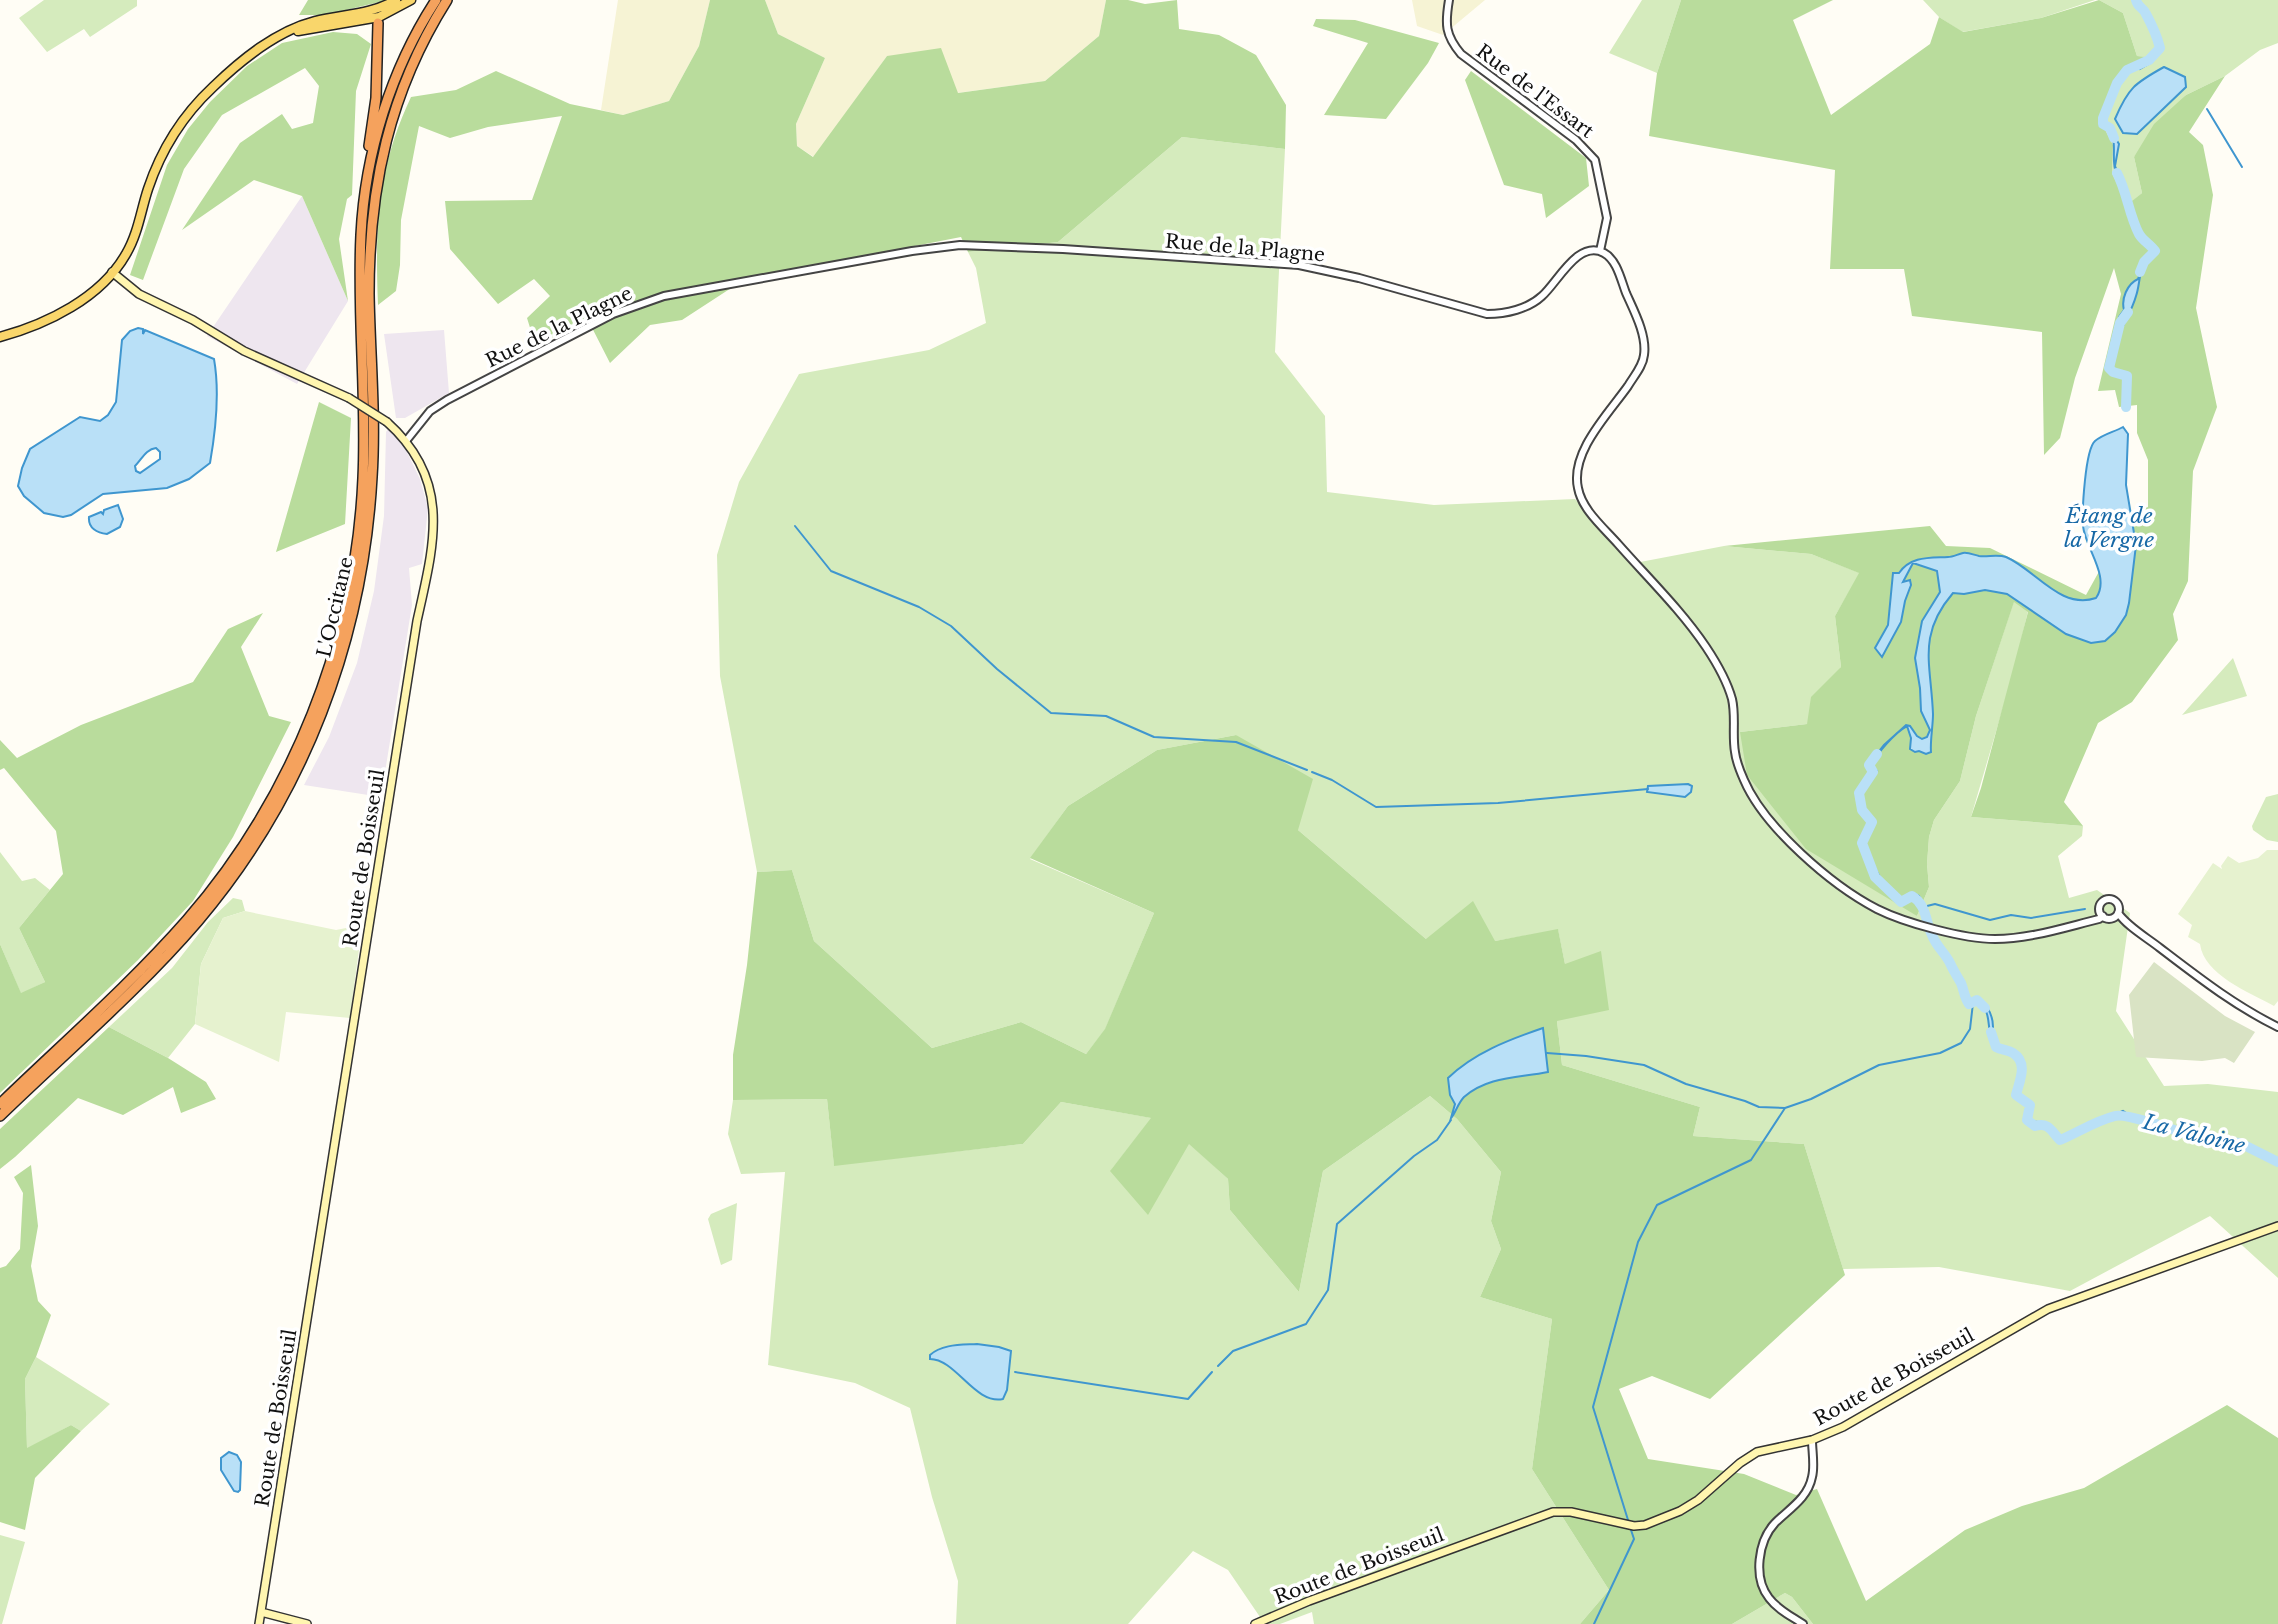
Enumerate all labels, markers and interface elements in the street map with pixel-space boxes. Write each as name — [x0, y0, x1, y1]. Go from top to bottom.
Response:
street label: Rue de l'Essart — [1472, 39, 1599, 143]
street label: Rue de la Plagne — [1164, 230, 1326, 266]
street label: Rue de la Plagne — [482, 282, 636, 372]
water label: Étang de la Vergne — [2064, 503, 2154, 553]
street label: L'Occitane — [312, 554, 358, 660]
street label: Route de Boisseuil — [339, 767, 389, 949]
water label: La Valoine — [2139, 1109, 2248, 1159]
street label: Route de Boisseuil — [1810, 1323, 1978, 1431]
street label: Route de Boisseuil — [251, 1327, 301, 1509]
street label: Route de Boisseuil — [1271, 1523, 1447, 1609]

